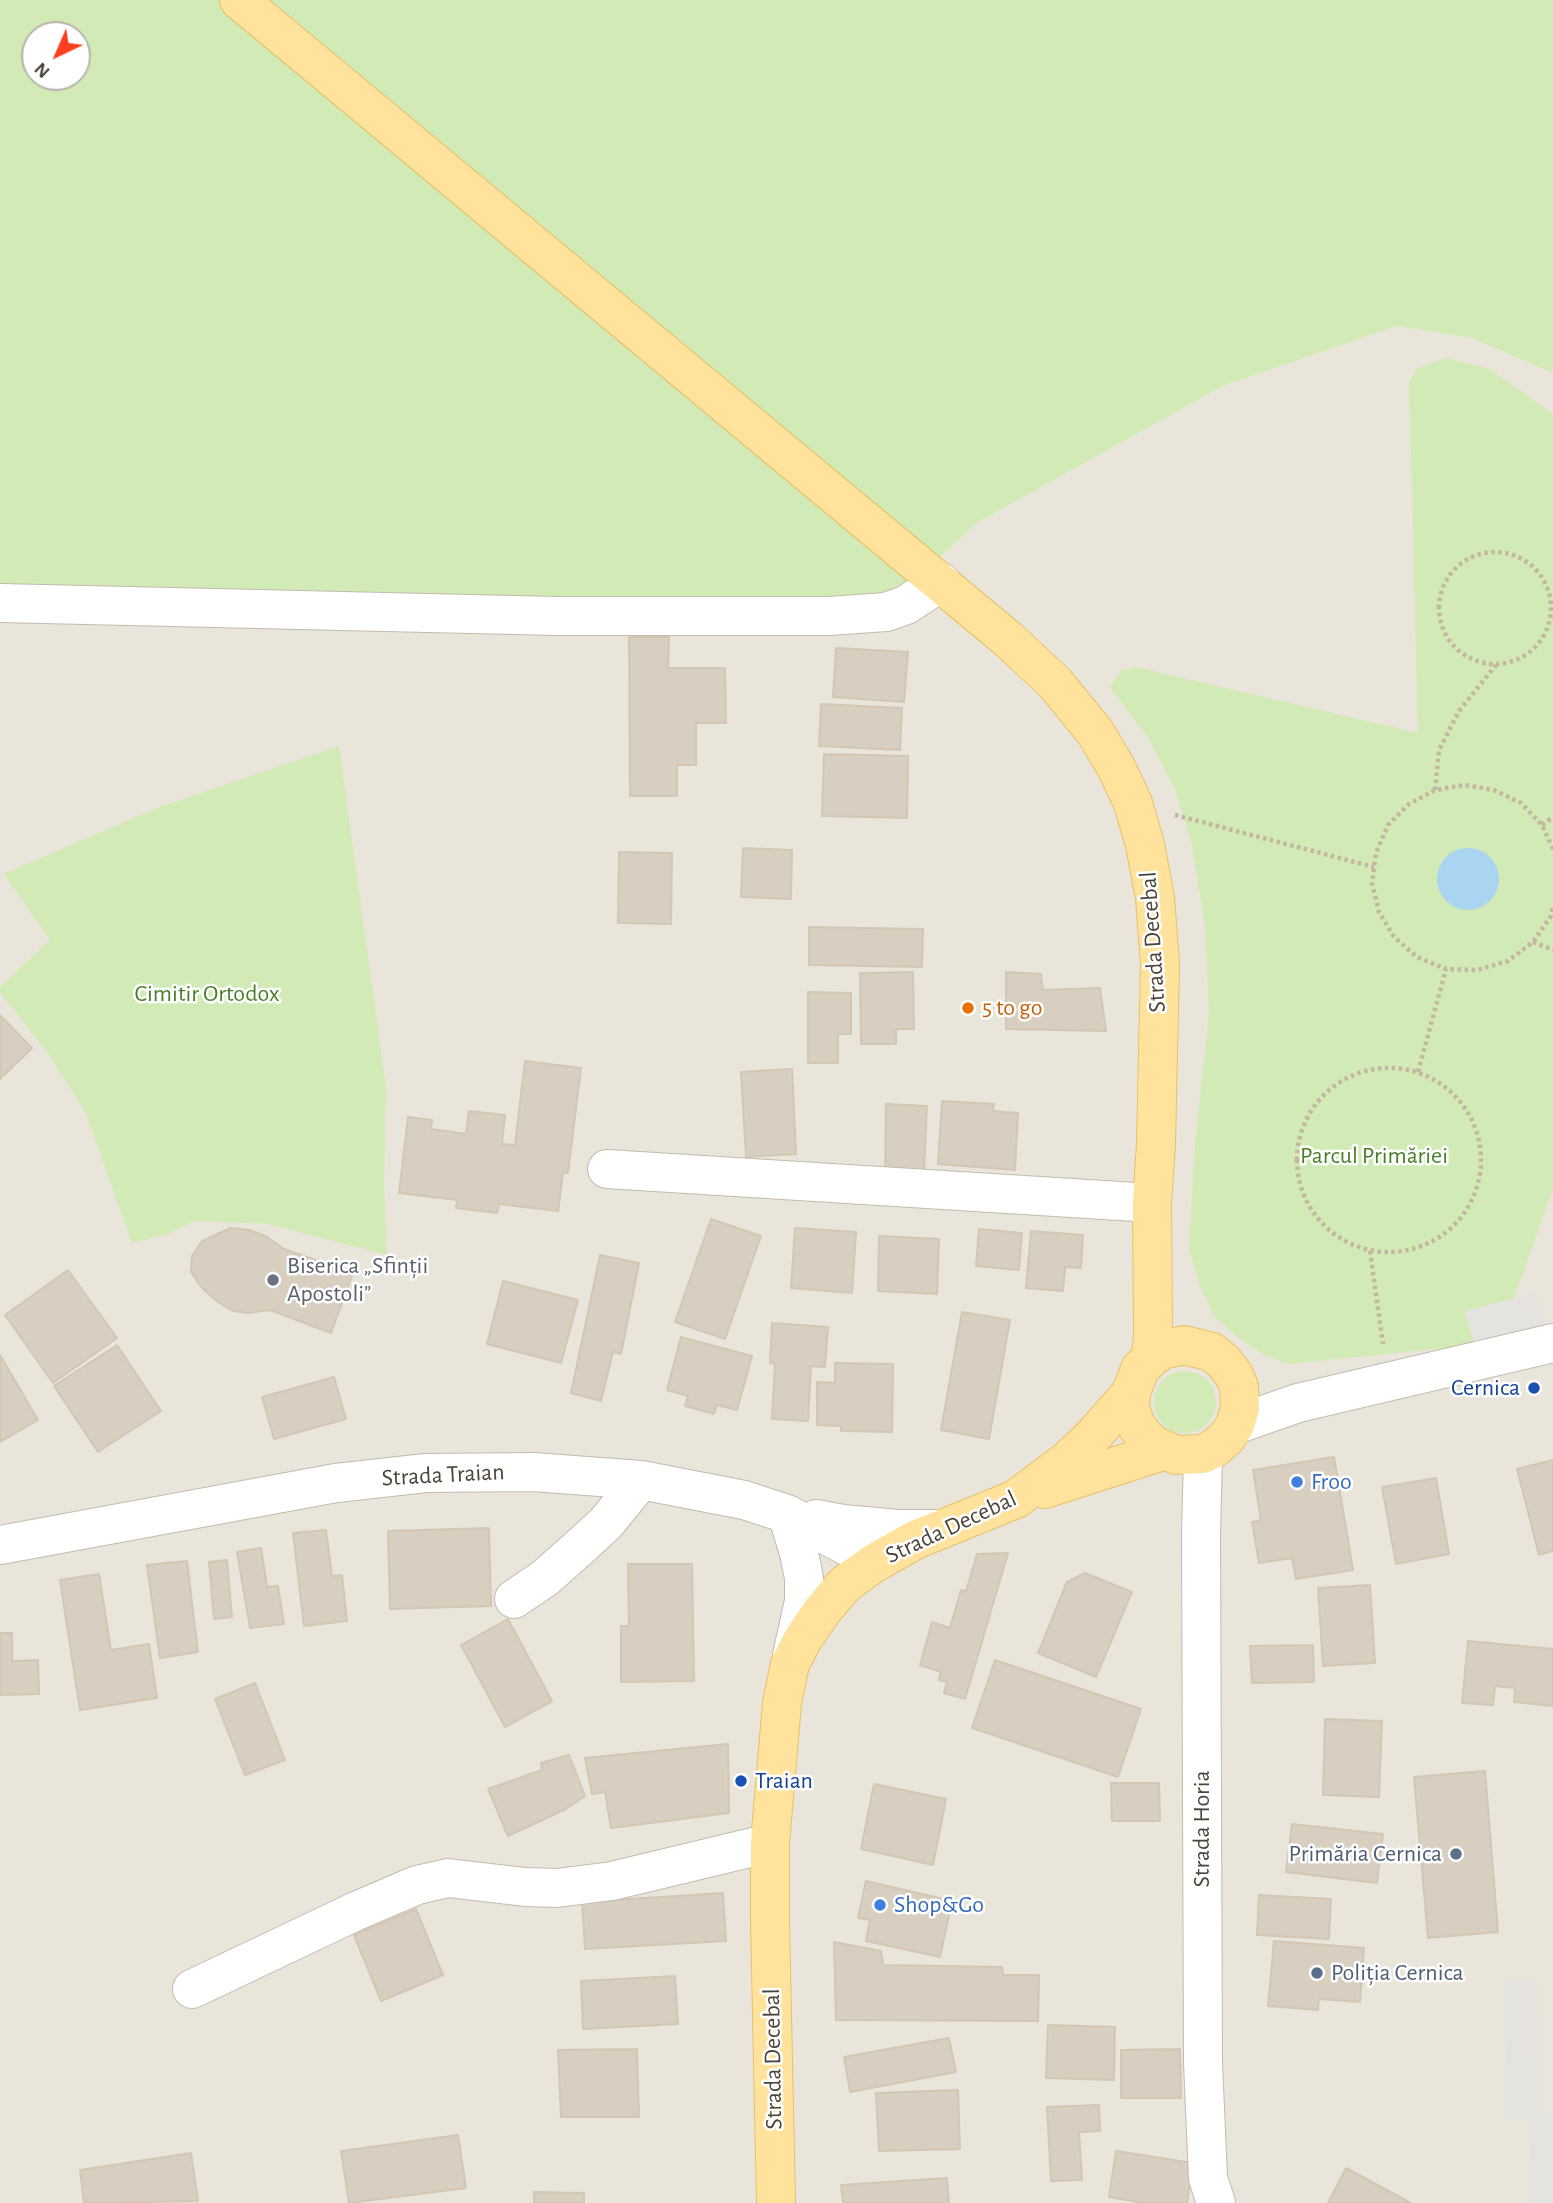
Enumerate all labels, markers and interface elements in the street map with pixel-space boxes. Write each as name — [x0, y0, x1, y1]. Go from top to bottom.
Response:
north arrow — [21, 21, 91, 91]
text: N — [31, 59, 54, 81]
street label: Strada Decebal — [1134, 871, 1172, 1013]
park label: Cimitir Ortodox — [135, 980, 279, 1008]
place label: 5 to go — [982, 994, 1043, 1022]
marker: 5 to go — [960, 1000, 976, 1016]
park label: Parcul Primăriei — [1300, 1142, 1448, 1170]
place label: Biserica „Sfinții Apostoli” — [287, 1252, 428, 1308]
marker: Biserica „Sfinții Apostoli” — [265, 1272, 281, 1288]
place label: Cernica — [1451, 1374, 1520, 1402]
marker: Cernica — [1526, 1380, 1542, 1396]
street label: Strada Traian — [381, 1457, 505, 1493]
place label: Froo — [1311, 1468, 1352, 1496]
marker: Froo — [1289, 1474, 1305, 1490]
street label: Strada Decebal — [881, 1484, 1021, 1570]
place label: Traian — [755, 1767, 813, 1795]
street label: Strada Horia — [1188, 1770, 1216, 1888]
marker: Traian — [733, 1773, 749, 1789]
place label: Primăria Cernica — [1289, 1840, 1442, 1868]
marker: Primăria Cernica — [1448, 1846, 1464, 1862]
place label: Shop&Go — [894, 1891, 984, 1919]
marker: Shop&Go — [872, 1897, 888, 1913]
place label: Poliția Cernica — [1331, 1959, 1464, 1987]
marker: Poliția Cernica — [1309, 1965, 1325, 1981]
street label: Strada Decebal — [757, 1988, 789, 2130]

